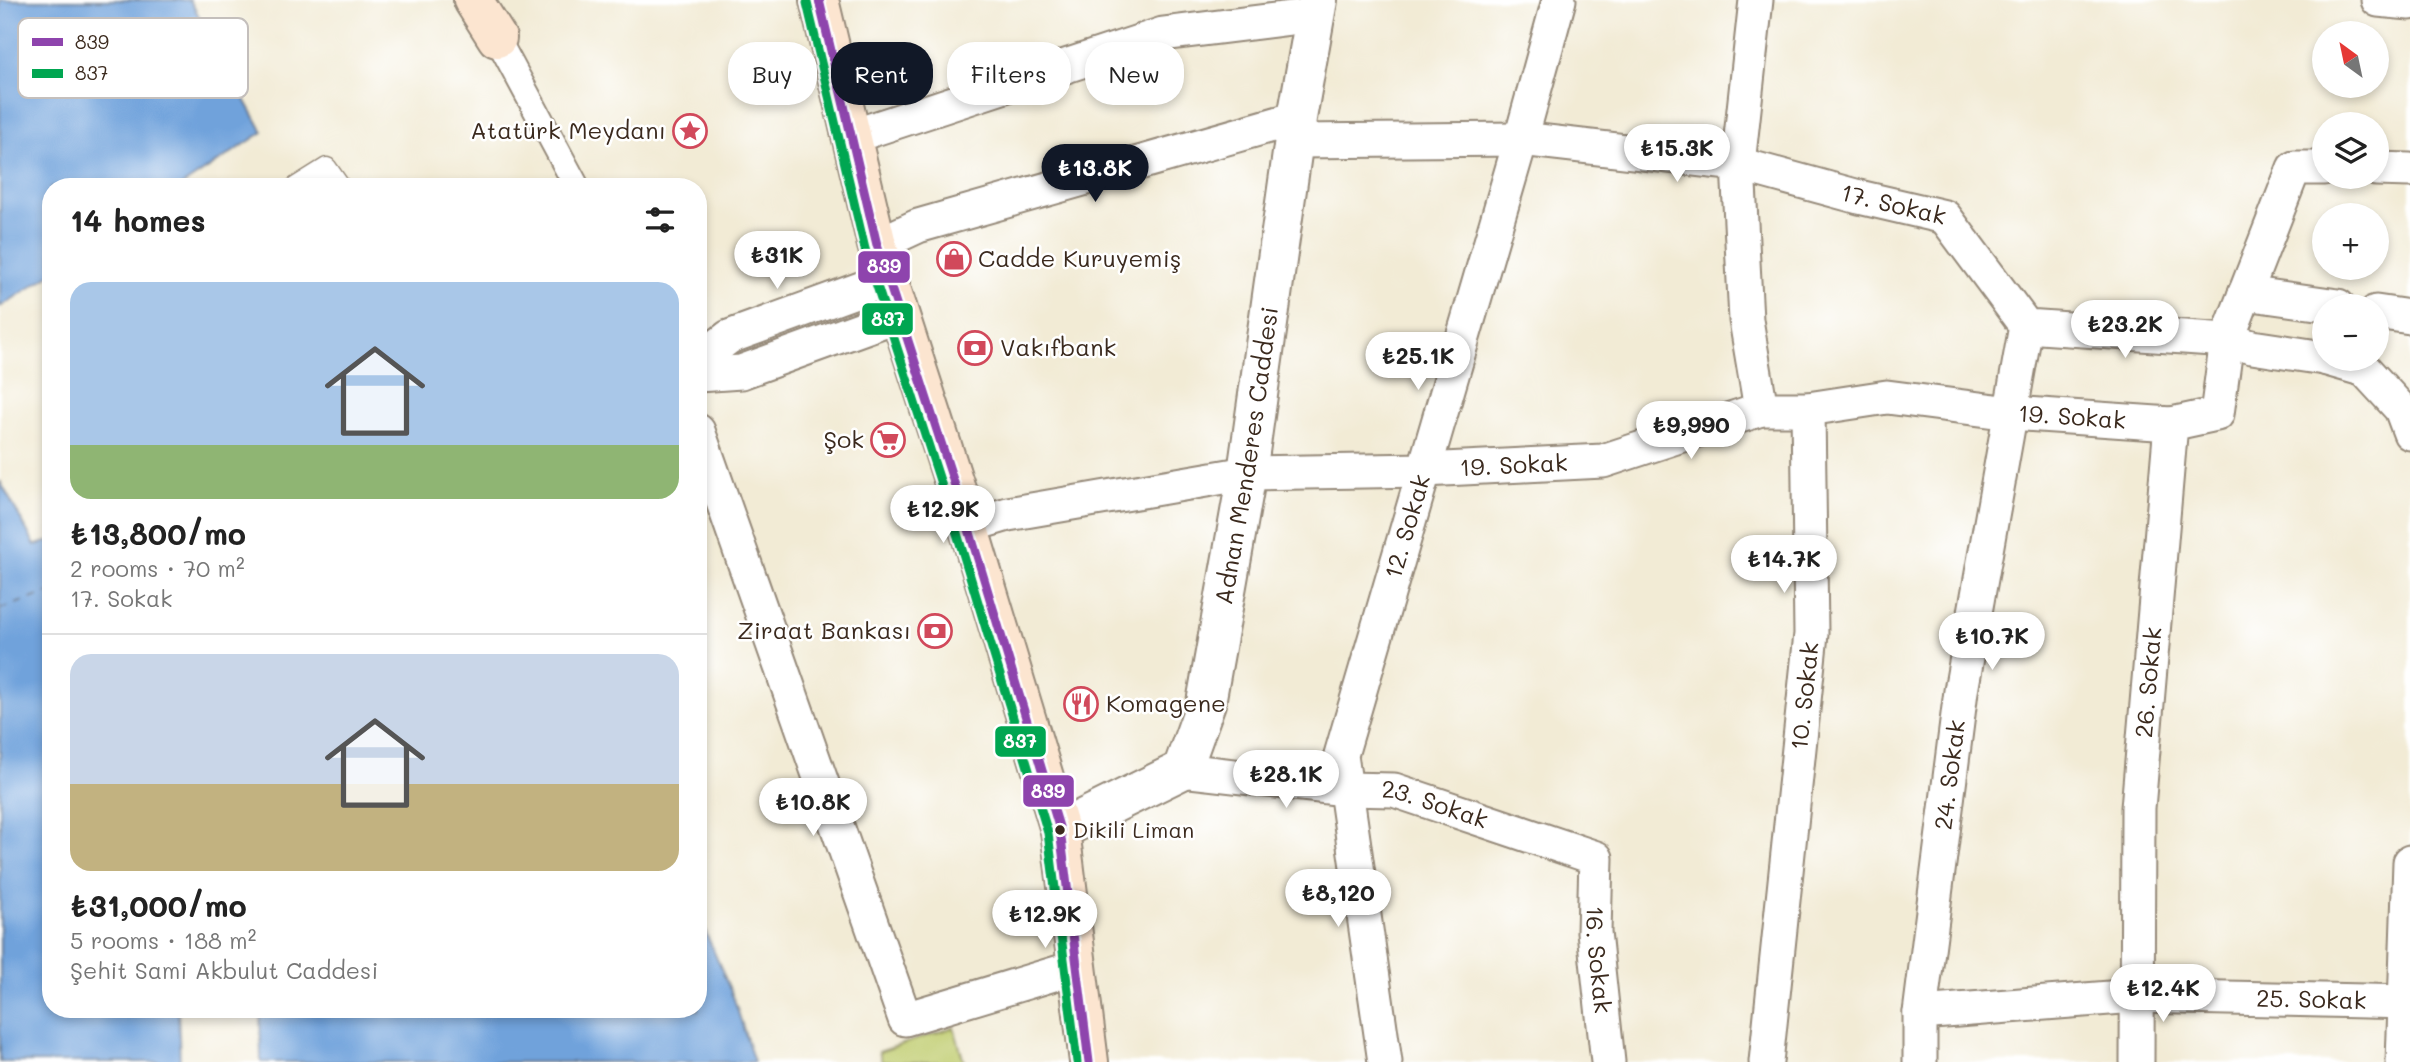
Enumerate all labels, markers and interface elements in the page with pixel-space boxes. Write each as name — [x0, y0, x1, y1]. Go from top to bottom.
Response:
legend — [18, 18, 248, 98]
north arrow — [2312, 21, 2389, 98]
map controls — [2312, 21, 2389, 371]
text: 839 — [75, 29, 109, 54]
chip: Buy — [728, 42, 817, 105]
chip: Rent — [831, 42, 933, 105]
chip: Filters — [947, 42, 1071, 105]
chip: New — [1085, 42, 1184, 105]
text: 837 — [75, 60, 108, 85]
place icon: Atatürk Meydanı — [671, 112, 709, 150]
button: layers — [2312, 112, 2389, 189]
place label: Atatürk Meydanı — [470, 114, 666, 145]
pin: ₺15.3K — [1620, 124, 1734, 184]
text: ₺15.3K — [1640, 132, 1714, 162]
pin: ₺13.8K — [1038, 144, 1152, 204]
text: ₺13.8K — [1058, 152, 1132, 182]
street label: 17. Sokak — [1838, 176, 1949, 231]
text: 14 homes — [70, 200, 206, 240]
icon: filters — [641, 201, 679, 239]
button: + — [2312, 203, 2389, 280]
pin: ₺31K — [736, 232, 818, 291]
text: ₺31K — [750, 239, 804, 269]
shop icon: Cadde Kuruyemiş — [935, 240, 973, 278]
place label: Cadde Kuruyemiş — [978, 242, 1181, 273]
line badge: 839 — [857, 250, 911, 284]
text: 839 — [867, 253, 902, 278]
button: − — [2312, 294, 2389, 371]
pin: ₺23.2K — [2068, 300, 2182, 360]
line badge: 837 — [861, 302, 914, 336]
street label: Adnan Menderes Caddesi — [1207, 304, 1284, 607]
text: 837 — [871, 306, 905, 331]
text: ₺23.2K — [2087, 308, 2163, 338]
icon: home — [312, 328, 438, 454]
bank icon: Vakıfbank — [956, 329, 994, 367]
place label: Vakıfbank — [1000, 331, 1116, 362]
pin: ₺25.1K — [1361, 332, 1475, 392]
text: ₺25.1K — [1381, 340, 1455, 370]
street label: 19. Sokak — [2017, 397, 2127, 435]
pin: ₺9,990 — [1634, 402, 1748, 461]
text: ₺9,990 — [1652, 409, 1730, 439]
supermarket icon: Şok — [869, 421, 907, 459]
place label: Şok — [824, 423, 864, 454]
street label: 19. Sokak — [1459, 446, 1568, 482]
street label: 12. Sokak — [1376, 471, 1436, 582]
pin: ₺12.9K — [886, 486, 1000, 545]
text: ₺12.9K — [906, 493, 980, 523]
text: ₺13,800/mo — [70, 513, 246, 553]
pin: ₺14.7K — [1727, 536, 1841, 595]
text: ₺14.7K — [1747, 543, 1821, 573]
text: 2 rooms · 70 m² — [70, 553, 245, 583]
text: 17. Sokak — [70, 583, 173, 613]
bank icon: Ziraat Bankası — [916, 612, 954, 650]
pin: ₺10.7K — [1935, 612, 2049, 672]
place label: Ziraat Bankası — [737, 614, 911, 645]
text: ₺10.7K — [1955, 620, 2029, 650]
street label: 26. Sokak — [2127, 626, 2167, 739]
street label: 10. Sokak — [1782, 640, 1825, 751]
restaurant icon: Komagene — [1062, 685, 1100, 723]
place label: Komagene — [1106, 687, 1226, 718]
icon: home — [312, 700, 438, 826]
street label: 24. Sokak — [1926, 718, 1971, 831]
line badge: 837 — [994, 725, 1047, 758]
text: 837 — [1003, 728, 1037, 753]
pin: ₺28.1K — [1229, 750, 1343, 810]
text: ₺28.1K — [1249, 758, 1323, 788]
street label: 23. Sokak — [1381, 773, 1492, 835]
line badge: 839 — [1022, 774, 1075, 808]
pin: ₺10.8K — [756, 778, 870, 838]
text: 839 — [1031, 778, 1066, 803]
text: ₺10.8K — [775, 786, 851, 816]
place label: Dikili Liman — [1073, 815, 1194, 844]
marker: Dikili Liman — [1053, 823, 1067, 837]
pin: ₺8,120 — [1281, 870, 1395, 929]
text: ₺8,120 — [1301, 877, 1375, 907]
text: ₺31,000/mo — [70, 885, 247, 925]
pin: ₺12.9K — [988, 890, 1102, 950]
text: ₺12.9K — [1008, 898, 1082, 928]
street label: 16. Sokak — [1580, 905, 1620, 1015]
text: 5 rooms · 188 m² — [70, 925, 256, 955]
text: Şehit Sami Akbulut Caddesi — [70, 955, 378, 985]
pin: ₺12.4K — [2106, 964, 2220, 1024]
text: ₺12.4K — [2126, 972, 2200, 1002]
street label: 25. Sokak — [2256, 982, 2367, 1015]

